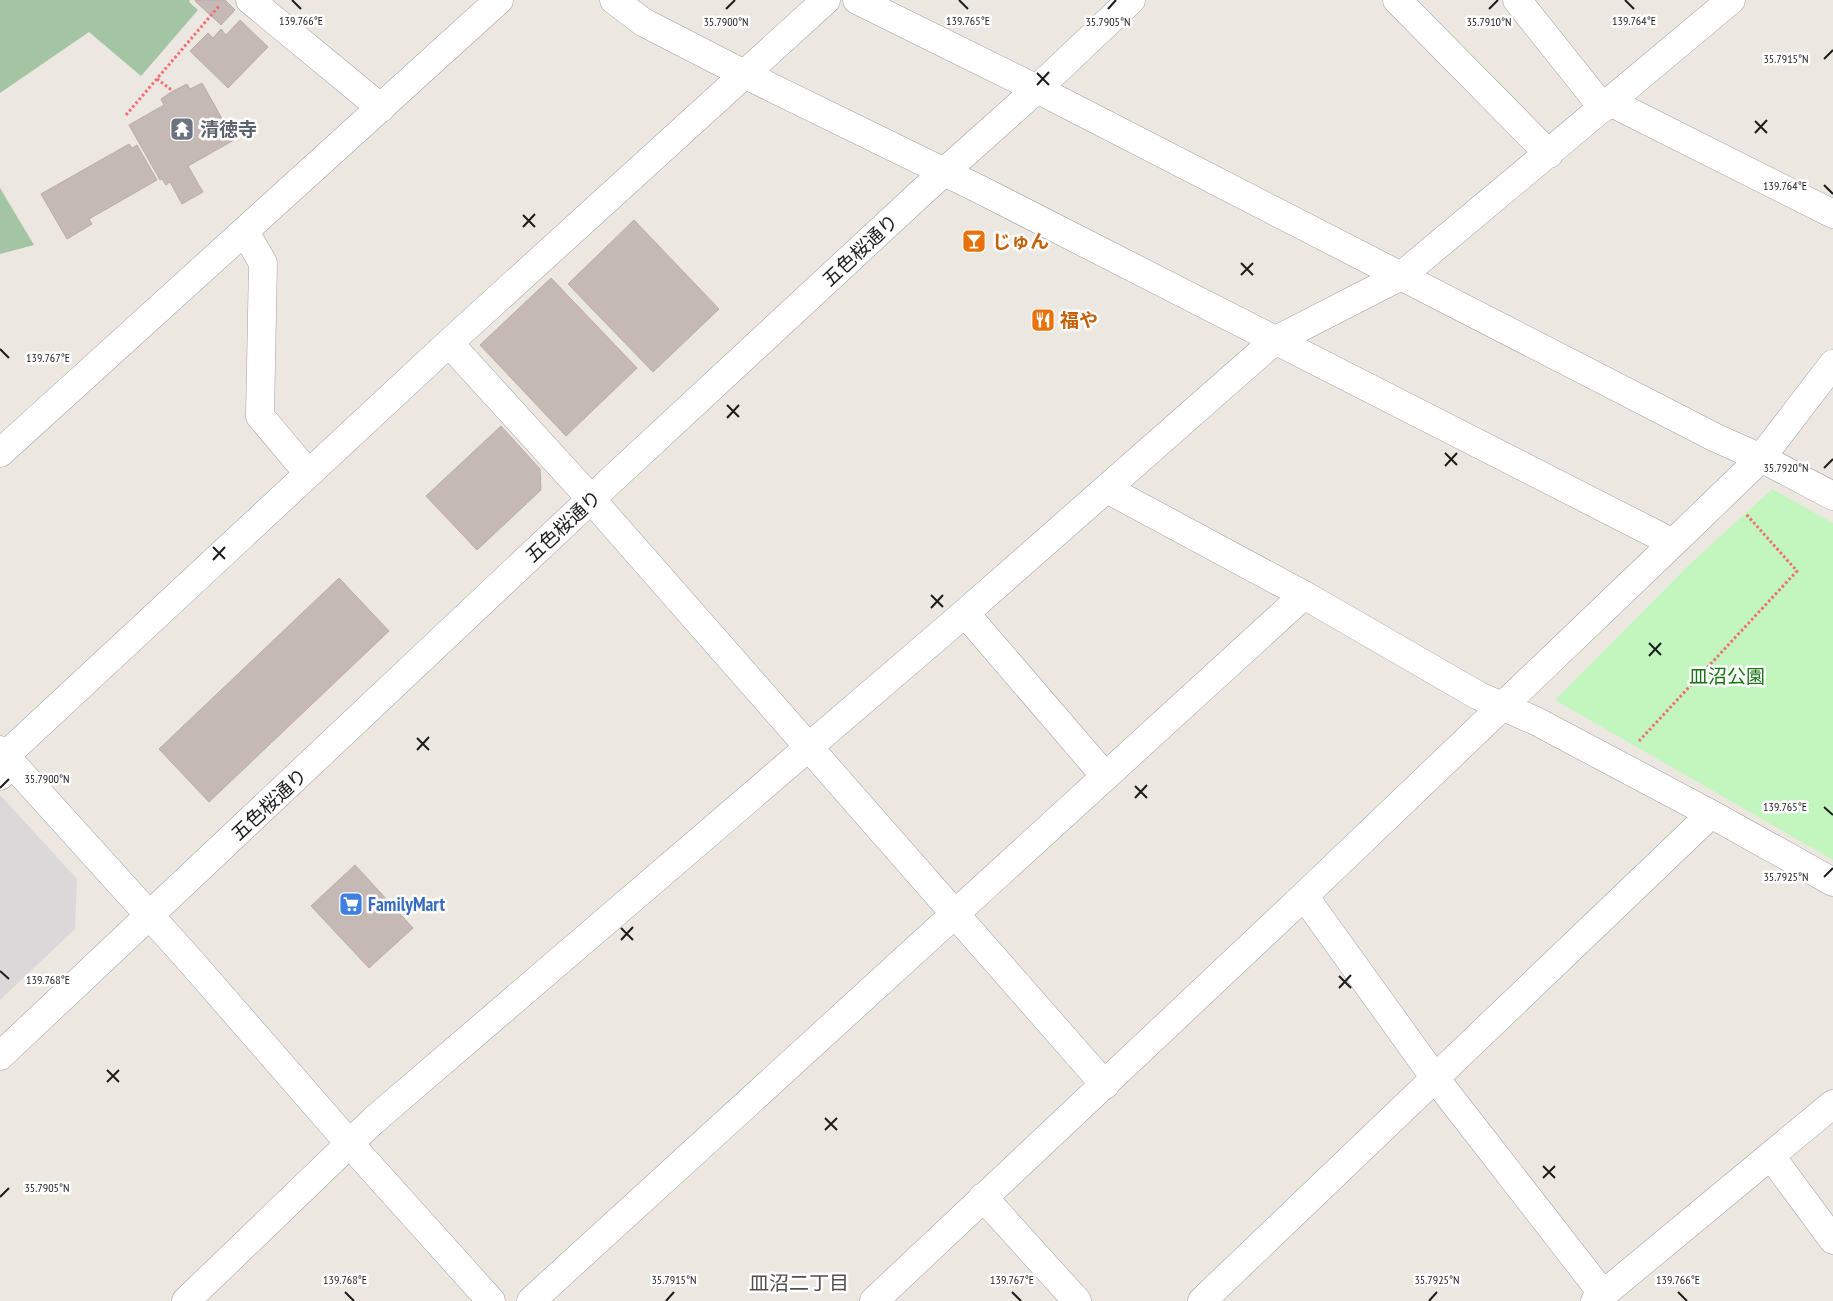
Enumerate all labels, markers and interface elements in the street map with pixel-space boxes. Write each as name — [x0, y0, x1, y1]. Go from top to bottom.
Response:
text: 139.766°E — [279, 13, 323, 28]
text: 139.765°E — [946, 13, 990, 28]
text: 139.764°E — [1612, 13, 1656, 28]
text: 35.7900°N — [703, 14, 749, 29]
text: 35.7905°N — [1085, 14, 1131, 29]
text: 35.7910°N — [1466, 14, 1512, 29]
text: 35.7915°N — [1763, 51, 1809, 66]
temple icon: 清徳寺 — [169, 116, 195, 142]
place label: 清徳寺 — [200, 117, 257, 141]
text: 139.764°E — [1763, 178, 1807, 193]
street label: 五色桜通り — [817, 209, 903, 291]
bar icon: じゅん — [961, 228, 987, 254]
place label: じゅん — [992, 229, 1049, 253]
restaurant icon: 福や — [1030, 307, 1056, 333]
place label: 福や — [1060, 308, 1098, 332]
text: 139.767°E — [26, 350, 70, 365]
text: 35.7920°N — [1763, 460, 1809, 475]
street label: 五色桜通り — [520, 485, 606, 567]
park label: 皿沼公園 — [1689, 664, 1765, 688]
street label: 五色桜通り — [226, 763, 312, 845]
text: 35.7900°N — [24, 771, 70, 786]
text: 139.765°E — [1763, 799, 1807, 814]
text: 35.7925°N — [1763, 869, 1809, 884]
supermarket icon: FamilyMart — [338, 891, 364, 917]
place label: FamilyMart — [368, 892, 445, 916]
text: 139.768°E — [26, 972, 70, 987]
text: 35.7905°N — [24, 1180, 70, 1195]
district label: 皿沼二丁目 — [749, 1270, 849, 1296]
text: 139.768°E — [323, 1272, 367, 1287]
text: 35.7915°N — [651, 1272, 697, 1287]
text: 139.767°E — [990, 1272, 1034, 1287]
text: 35.7925°N — [1414, 1272, 1460, 1287]
text: 139.766°E — [1656, 1272, 1700, 1287]

